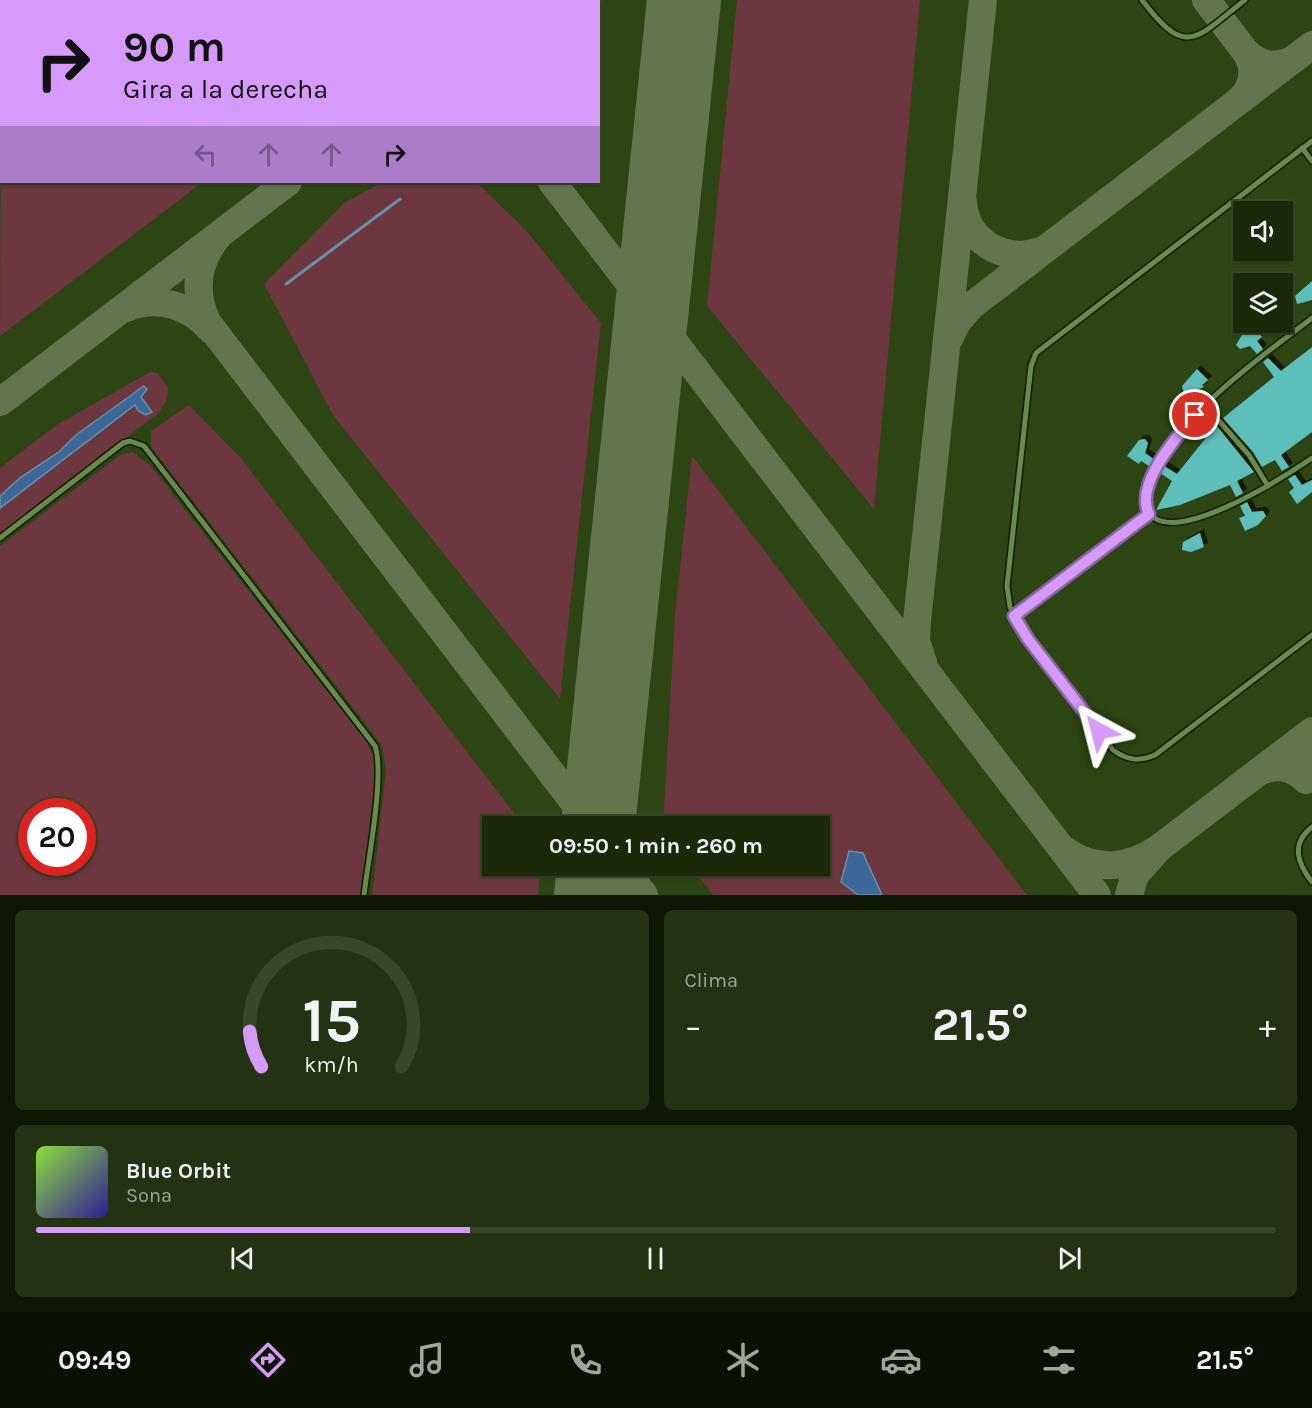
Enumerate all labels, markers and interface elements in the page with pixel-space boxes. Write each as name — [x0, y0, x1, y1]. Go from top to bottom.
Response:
text: 90 m — [123, 22, 226, 72]
icon: right — [24, 24, 102, 102]
text: Gira a la derecha — [123, 73, 328, 105]
icon: left — [189, 138, 222, 171]
icon: ahead — [252, 138, 285, 171]
icon: ahead — [315, 138, 348, 171]
icon: right — [378, 138, 411, 171]
map controls — [1233, 201, 1293, 333]
button: sound — [1233, 201, 1293, 261]
button: layers — [1233, 273, 1293, 333]
pin — [1169, 389, 1220, 440]
icon: arrive — [1178, 398, 1211, 431]
position arrow — [1067, 699, 1131, 763]
speed limit sign: 20 — [18, 798, 96, 876]
text: 09:50 · 1 min · 260 m — [549, 833, 763, 859]
text: Clima — [685, 969, 738, 992]
text: 15 — [302, 984, 361, 1057]
text: 21.5° — [932, 999, 1029, 1051]
text: − — [685, 1007, 702, 1045]
text: + — [1259, 1007, 1276, 1045]
text: km/h — [305, 1052, 359, 1077]
text: Blue Orbit — [126, 1158, 231, 1184]
text: Sona — [126, 1184, 172, 1207]
icon: previous — [226, 1242, 259, 1275]
icon: pause — [639, 1242, 672, 1275]
icon: next — [1053, 1242, 1086, 1275]
icon: directions — [247, 1339, 289, 1381]
icon: music — [406, 1339, 448, 1381]
icon: phone — [564, 1339, 606, 1381]
icon: climate — [722, 1339, 764, 1381]
icon: car — [880, 1339, 922, 1381]
icon: filters — [1038, 1339, 1080, 1381]
text: 09:49 — [58, 1344, 131, 1376]
text: 21.5° — [1196, 1344, 1254, 1376]

